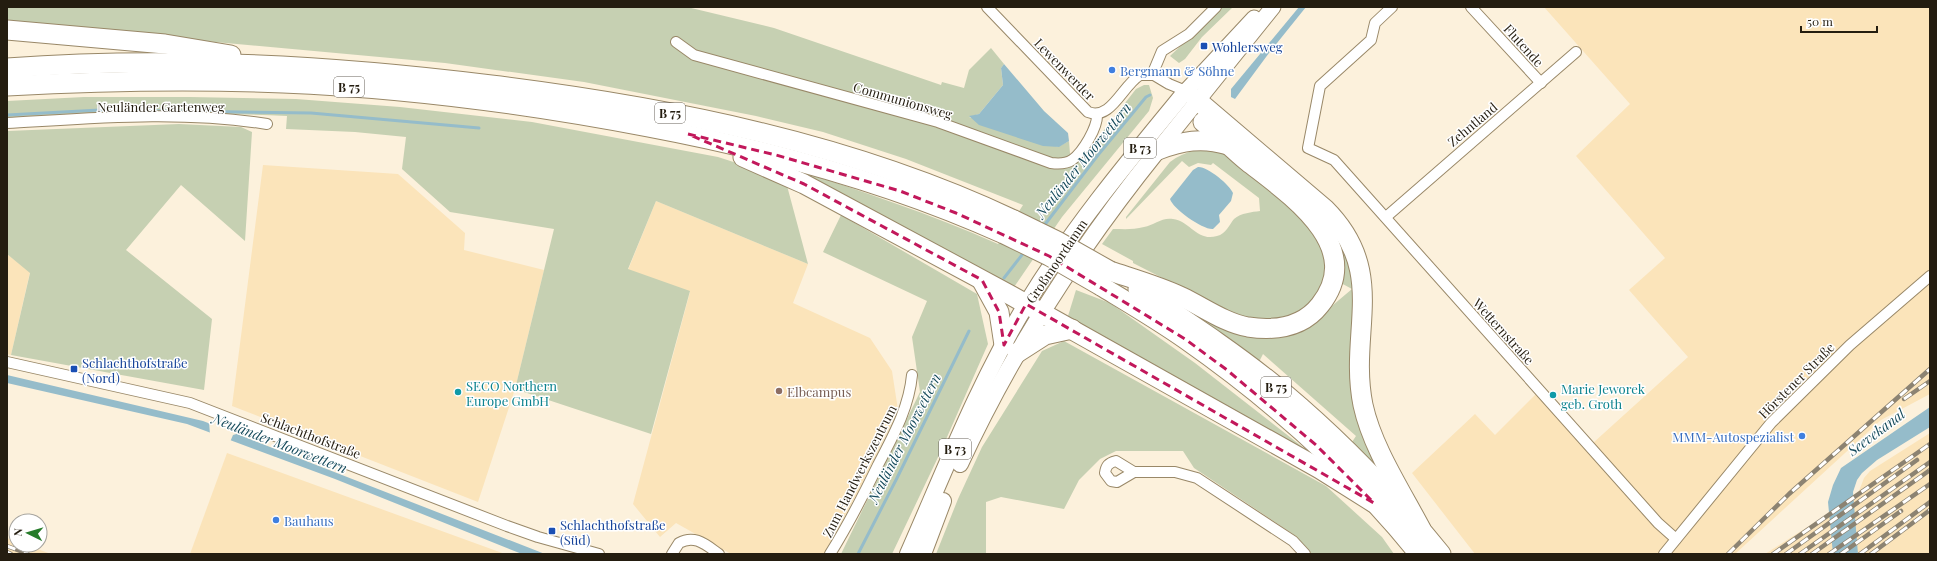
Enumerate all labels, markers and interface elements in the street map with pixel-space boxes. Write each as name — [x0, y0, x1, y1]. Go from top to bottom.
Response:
scale bar — [1801, 8, 1877, 34]
text: 50 m — [1807, 13, 1833, 29]
street label: Flutende — [1500, 20, 1548, 70]
street label: Lewenwerder — [1031, 34, 1099, 104]
place label: Wohlersweg — [1211, 38, 1283, 55]
marker: Wohlersweg — [1199, 41, 1209, 51]
place label: Bergmann & Söhne — [1120, 62, 1235, 79]
marker: Bergmann & Söhne — [1107, 65, 1117, 75]
road number: B 75 — [334, 77, 364, 97]
street label: Communionsweg — [851, 78, 955, 122]
street label: Neuländer Gartenweg — [97, 98, 225, 115]
street label: Zehntland — [1444, 98, 1501, 150]
water label: Neuländer Moorwettern — [1029, 99, 1135, 223]
road number: B 75 — [655, 103, 685, 123]
road number: B 73 — [1124, 138, 1156, 158]
street label: Großmoordamm — [1022, 215, 1091, 306]
street label: Wetternstraße — [1469, 294, 1538, 368]
street label: Hörstener Straße — [1754, 338, 1838, 422]
place label: Schlachthofstraße (Nord) — [82, 354, 188, 386]
marker: Schlachthofstraße (Nord) — [69, 364, 79, 374]
water label: Neuländer Moorwettern — [862, 370, 945, 508]
place label: SECO Northern Europe GmbH — [466, 377, 557, 409]
road number: B 75 — [1261, 377, 1291, 397]
place label: Marie Jeworek geb. Groth — [1561, 380, 1646, 412]
place label: Elbcampus — [787, 383, 851, 400]
marker: Elbcampus — [774, 386, 784, 396]
marker: SECO Northern Europe GmbH — [453, 387, 463, 397]
marker: Marie Jeworek geb. Groth — [1548, 390, 1558, 400]
street label: Zum Handwerkszentrum — [818, 401, 900, 540]
water label: Seevekanal — [1843, 404, 1909, 460]
water label: Neuländer Moorwettern — [208, 408, 350, 477]
street label: Schlachthofstraße — [259, 408, 364, 462]
place label: MMM-Autospezialist — [1672, 428, 1794, 445]
marker: MMM-Autospezialist — [1797, 431, 1807, 441]
road number: B 73 — [939, 439, 971, 459]
place label: Bauhaus — [284, 512, 334, 529]
north arrow — [8, 513, 48, 553]
marker: Bauhaus — [271, 515, 281, 525]
place label: Schlachthofstraße (Süd) — [560, 516, 666, 548]
marker: Schlachthofstraße (Süd) — [547, 526, 557, 536]
text: N — [10, 527, 25, 537]

